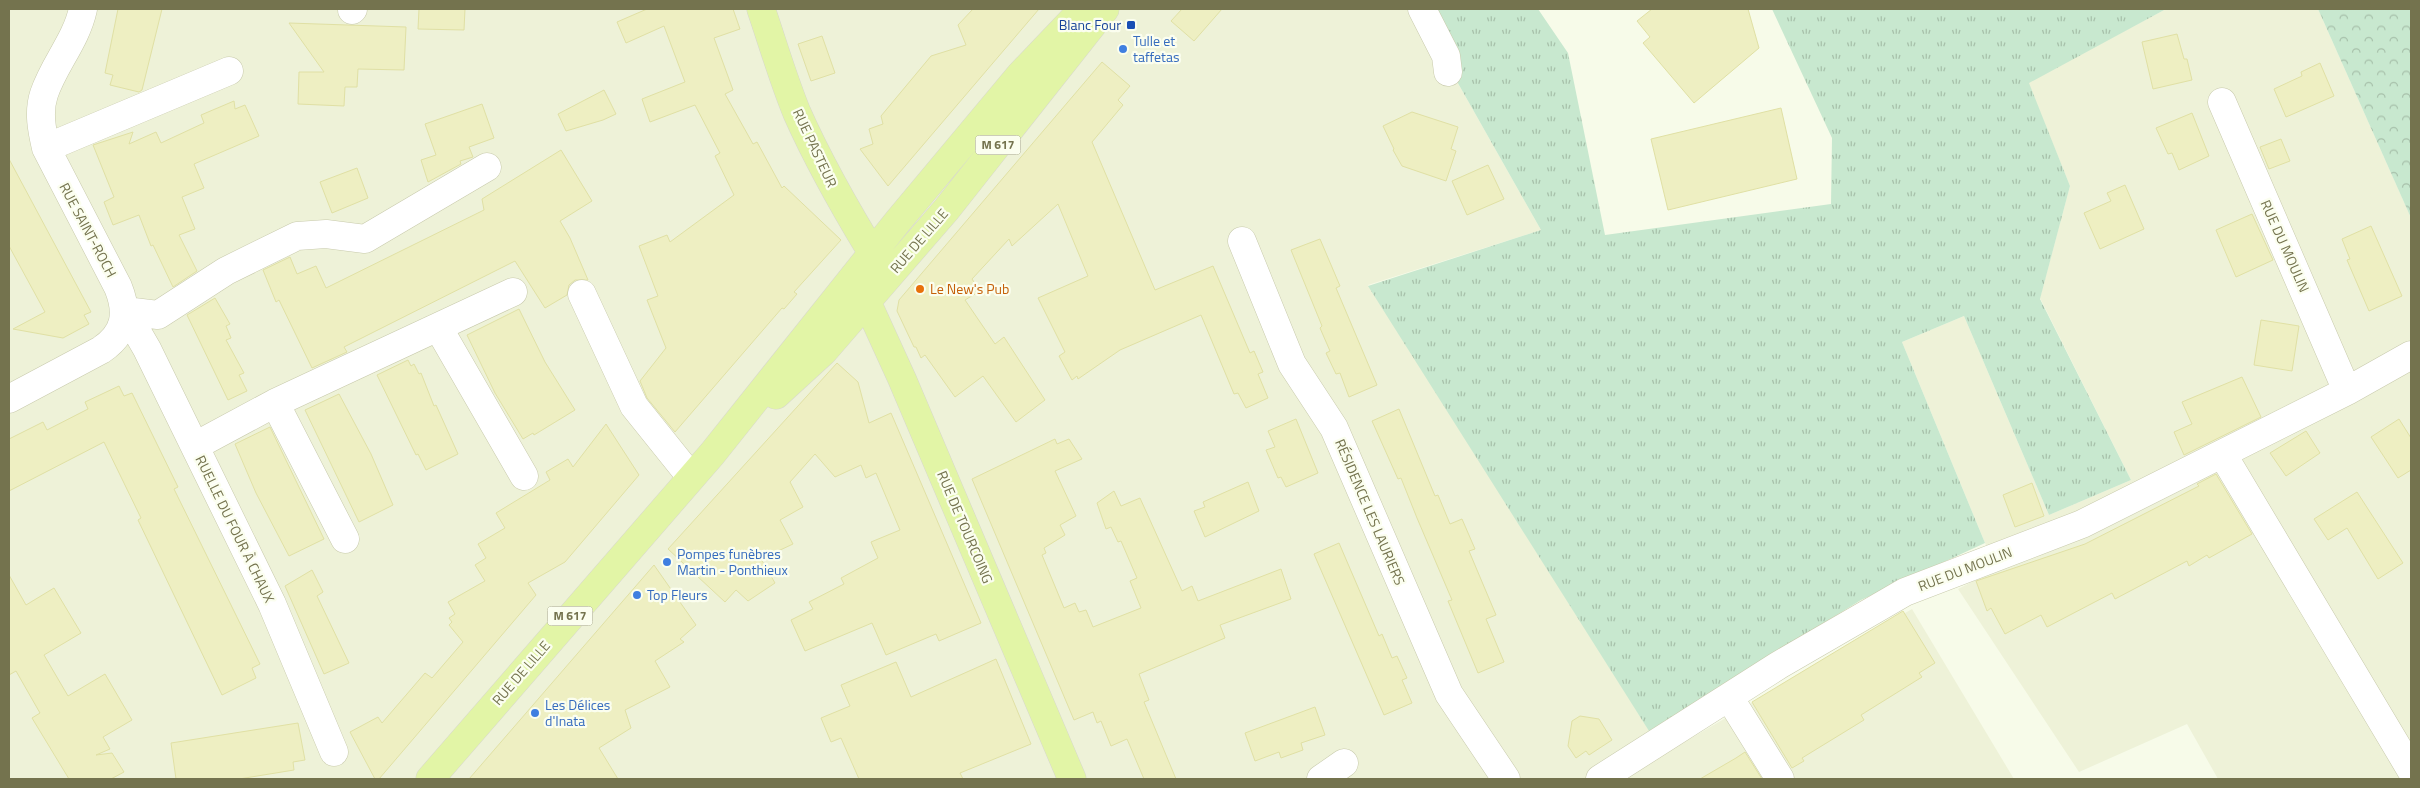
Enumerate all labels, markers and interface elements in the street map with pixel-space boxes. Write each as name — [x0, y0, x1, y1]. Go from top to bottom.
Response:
place label: Blanc Four — [1059, 14, 1121, 35]
marker: Blanc Four — [1125, 19, 1137, 31]
place label: Tulle et taffetas — [1133, 30, 1180, 67]
marker: Tulle et taffetas — [1117, 43, 1129, 55]
street label: RUE PASTEUR — [788, 105, 843, 191]
road number: M 617 — [976, 136, 1020, 154]
street label: RUE SAINT-ROCH — [55, 179, 122, 281]
street label: RUE DU MOULIN — [2256, 196, 2315, 295]
street label: RUE DE LILLE — [885, 204, 953, 278]
place label: Le New's Pub — [930, 278, 1009, 299]
marker: Le New's Pub — [914, 283, 926, 295]
street label: RÉSIDENCE LES LAURIERS — [1330, 435, 1411, 588]
street label: RUELLE DU FOUR À CHAUX — [191, 452, 280, 606]
street label: RUE DE TOURCOING — [932, 467, 999, 586]
street label: RUE DU MOULIN — [1915, 541, 2015, 596]
place label: Pompes funèbres Martin - Ponthieux — [677, 543, 789, 580]
marker: Pompes funèbres Martin - Ponthieux — [661, 556, 673, 568]
place label: Top Fleurs — [647, 584, 707, 605]
marker: Top Fleurs — [631, 589, 643, 601]
road number: M 617 — [548, 606, 592, 626]
street label: RUE DE LILLE — [487, 636, 555, 710]
place label: Les Délices d'Inata — [545, 694, 610, 731]
marker: Les Délices d'Inata — [529, 707, 541, 719]

